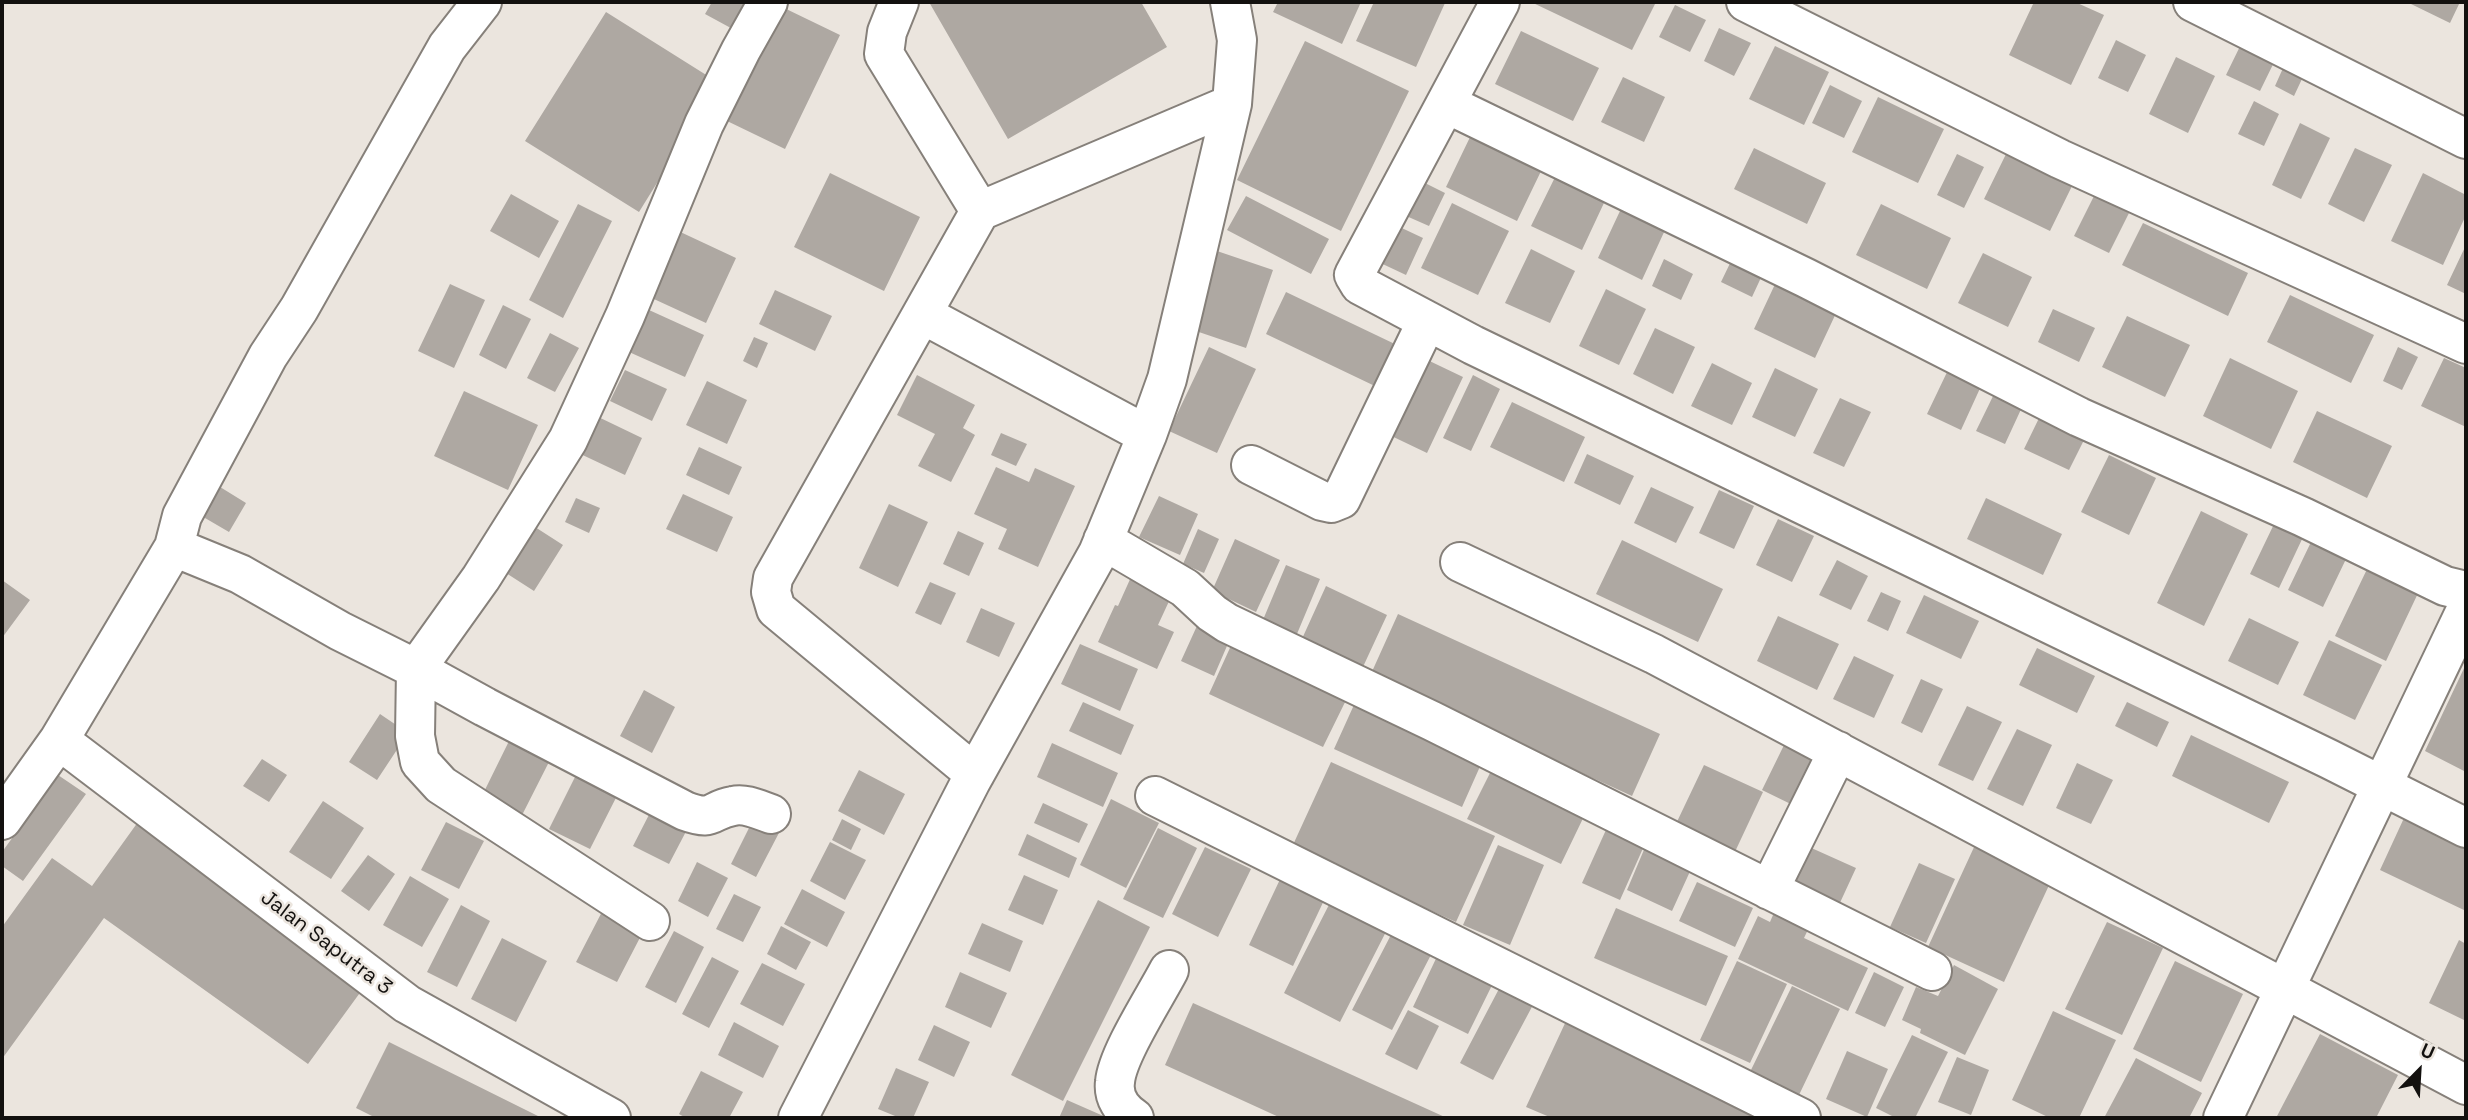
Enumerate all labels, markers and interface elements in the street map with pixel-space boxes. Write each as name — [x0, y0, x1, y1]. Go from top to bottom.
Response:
street label: Jalan Saputra 3 — [255, 885, 397, 1001]
north arrow — [2384, 1036, 2454, 1106]
text: U — [2417, 1037, 2439, 1065]

